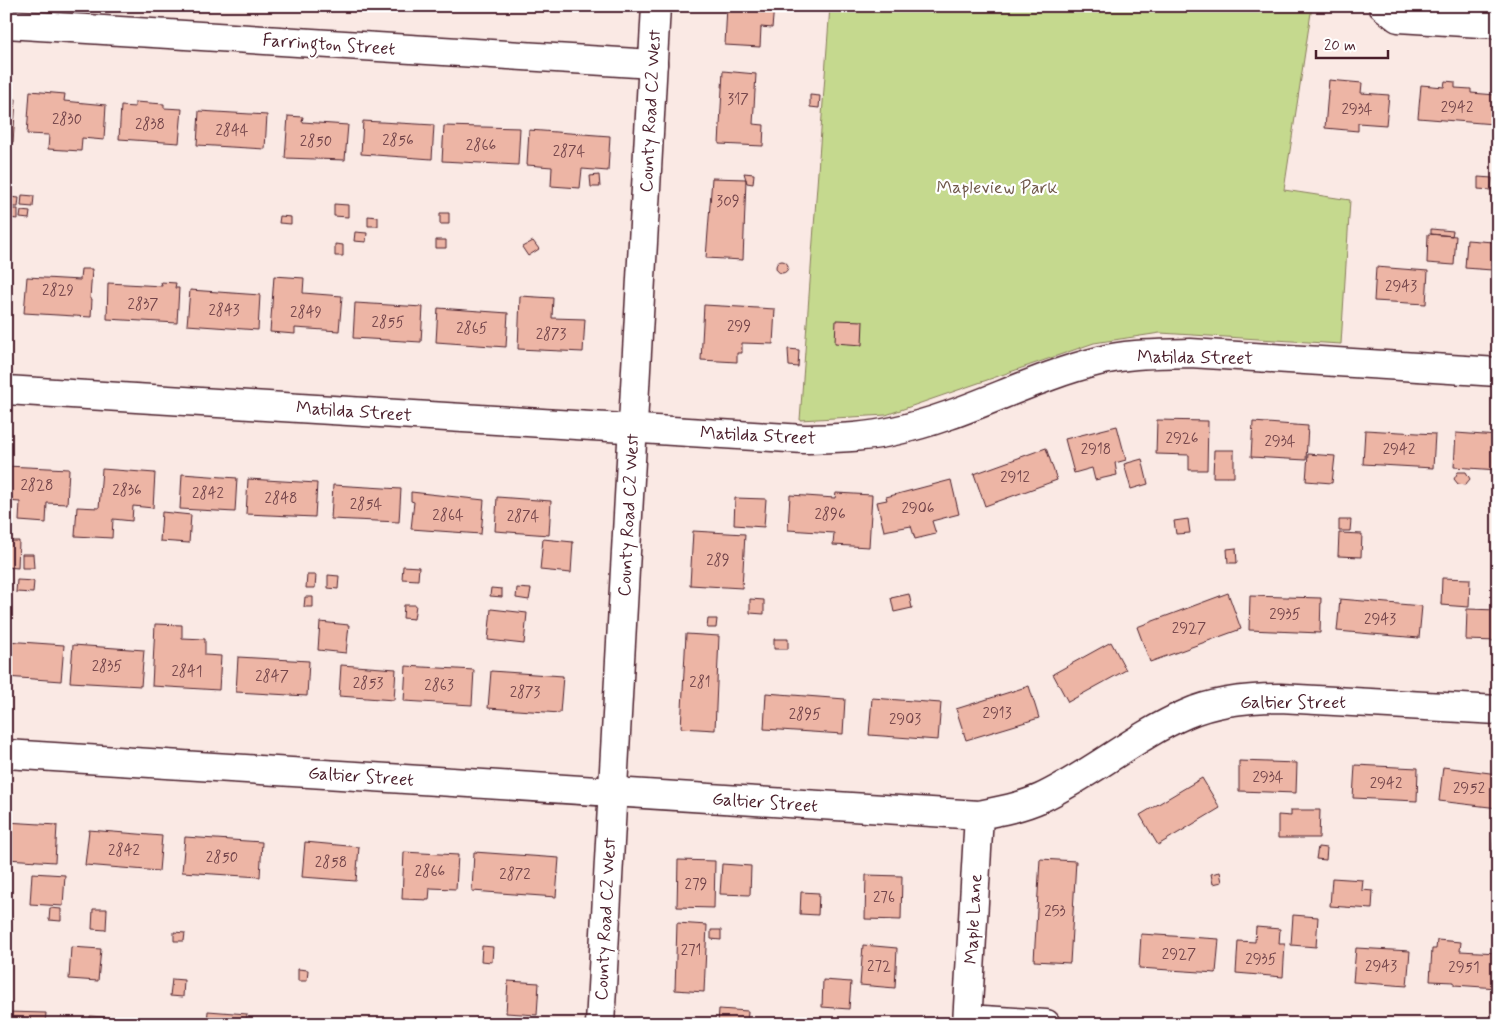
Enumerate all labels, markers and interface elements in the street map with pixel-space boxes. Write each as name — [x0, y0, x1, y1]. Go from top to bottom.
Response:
street label: Farrington Street — [262, 28, 396, 64]
street label: County Road C2 West — [635, 28, 667, 193]
scale bar — [1316, 28, 1389, 60]
text: 20 m — [1324, 36, 1356, 56]
house number: 317 — [727, 90, 749, 110]
house number: 2942 — [1441, 98, 1473, 118]
house number: 2934 — [1341, 100, 1373, 120]
house number: 2830 — [52, 110, 82, 130]
house number: 2838 — [135, 115, 165, 135]
house number: 2844 — [215, 121, 249, 141]
house number: 2856 — [382, 131, 414, 151]
house number: 2850 — [300, 132, 332, 152]
house number: 2866 — [466, 136, 496, 156]
house number: 2874 — [553, 142, 586, 162]
park label: Mapleview Park — [936, 176, 1058, 200]
house number: 309 — [716, 192, 740, 212]
house number: 2943 — [1385, 277, 1417, 297]
house number: 2829 — [42, 281, 74, 301]
house number: 2837 — [128, 295, 158, 315]
house number: 2843 — [208, 301, 240, 321]
house number: 2849 — [290, 303, 322, 323]
house number: 2855 — [372, 313, 404, 333]
house number: 299 — [727, 317, 751, 337]
house number: 2865 — [456, 319, 488, 339]
house number: 2873 — [536, 325, 567, 345]
street label: Matilda Street — [1137, 345, 1253, 371]
street label: Matilda Street — [295, 396, 413, 428]
street label: Matilda Street — [699, 421, 817, 451]
house number: 2926 — [1166, 429, 1199, 449]
street label: County Road C2 West — [613, 432, 645, 597]
house number: 2934 — [1264, 432, 1296, 452]
house number: 2918 — [1081, 440, 1111, 460]
house number: 2942 — [1383, 440, 1415, 460]
house number: 2912 — [1000, 468, 1030, 488]
house number: 2828 — [21, 476, 53, 496]
house number: 2836 — [112, 481, 142, 501]
house number: 2842 — [192, 484, 224, 504]
house number: 2848 — [265, 489, 297, 509]
house number: 2854 — [350, 495, 383, 515]
house number: 2906 — [902, 499, 935, 519]
house number: 2896 — [814, 505, 846, 525]
house number: 2864 — [432, 506, 464, 526]
house number: 2874 — [507, 507, 540, 527]
house number: 289 — [706, 551, 730, 571]
house number: 2935 — [1269, 605, 1301, 625]
house number: 2943 — [1364, 610, 1396, 630]
house number: 2927 — [1172, 619, 1206, 639]
house number: 2835 — [92, 657, 122, 677]
house number: 2841 — [171, 662, 203, 682]
house number: 2847 — [255, 667, 289, 687]
house number: 281 — [689, 673, 711, 693]
house number: 2853 — [353, 674, 384, 694]
house number: 2863 — [424, 676, 454, 696]
house number: 2873 — [510, 683, 541, 703]
street label: Galtier Street — [1240, 691, 1346, 715]
house number: 2913 — [983, 704, 1012, 724]
house number: 2895 — [789, 705, 821, 725]
house number: 2903 — [889, 710, 921, 730]
street label: Galtier Street — [307, 761, 415, 793]
house number: 2934 — [1252, 768, 1284, 788]
house number: 2942 — [1370, 774, 1402, 794]
house number: 2952 — [1453, 779, 1485, 799]
street label: Galtier Street — [711, 787, 819, 819]
street label: County Road C2 West — [590, 836, 622, 1001]
house number: 2842 — [108, 841, 140, 861]
house number: 2850 — [206, 848, 238, 868]
house number: 2858 — [315, 853, 347, 873]
house number: 2866 — [415, 862, 445, 882]
house number: 2872 — [499, 865, 531, 885]
street label: Maple Lane — [960, 873, 988, 965]
house number: 279 — [685, 875, 707, 895]
house number: 276 — [873, 888, 895, 908]
house number: 253 — [1044, 902, 1066, 922]
house number: 271 — [681, 941, 701, 961]
house number: 2927 — [1162, 945, 1196, 965]
house number: 2935 — [1245, 950, 1277, 970]
house number: 272 — [867, 957, 891, 977]
house number: 2943 — [1365, 957, 1397, 977]
house number: 2951 — [1448, 958, 1480, 978]

